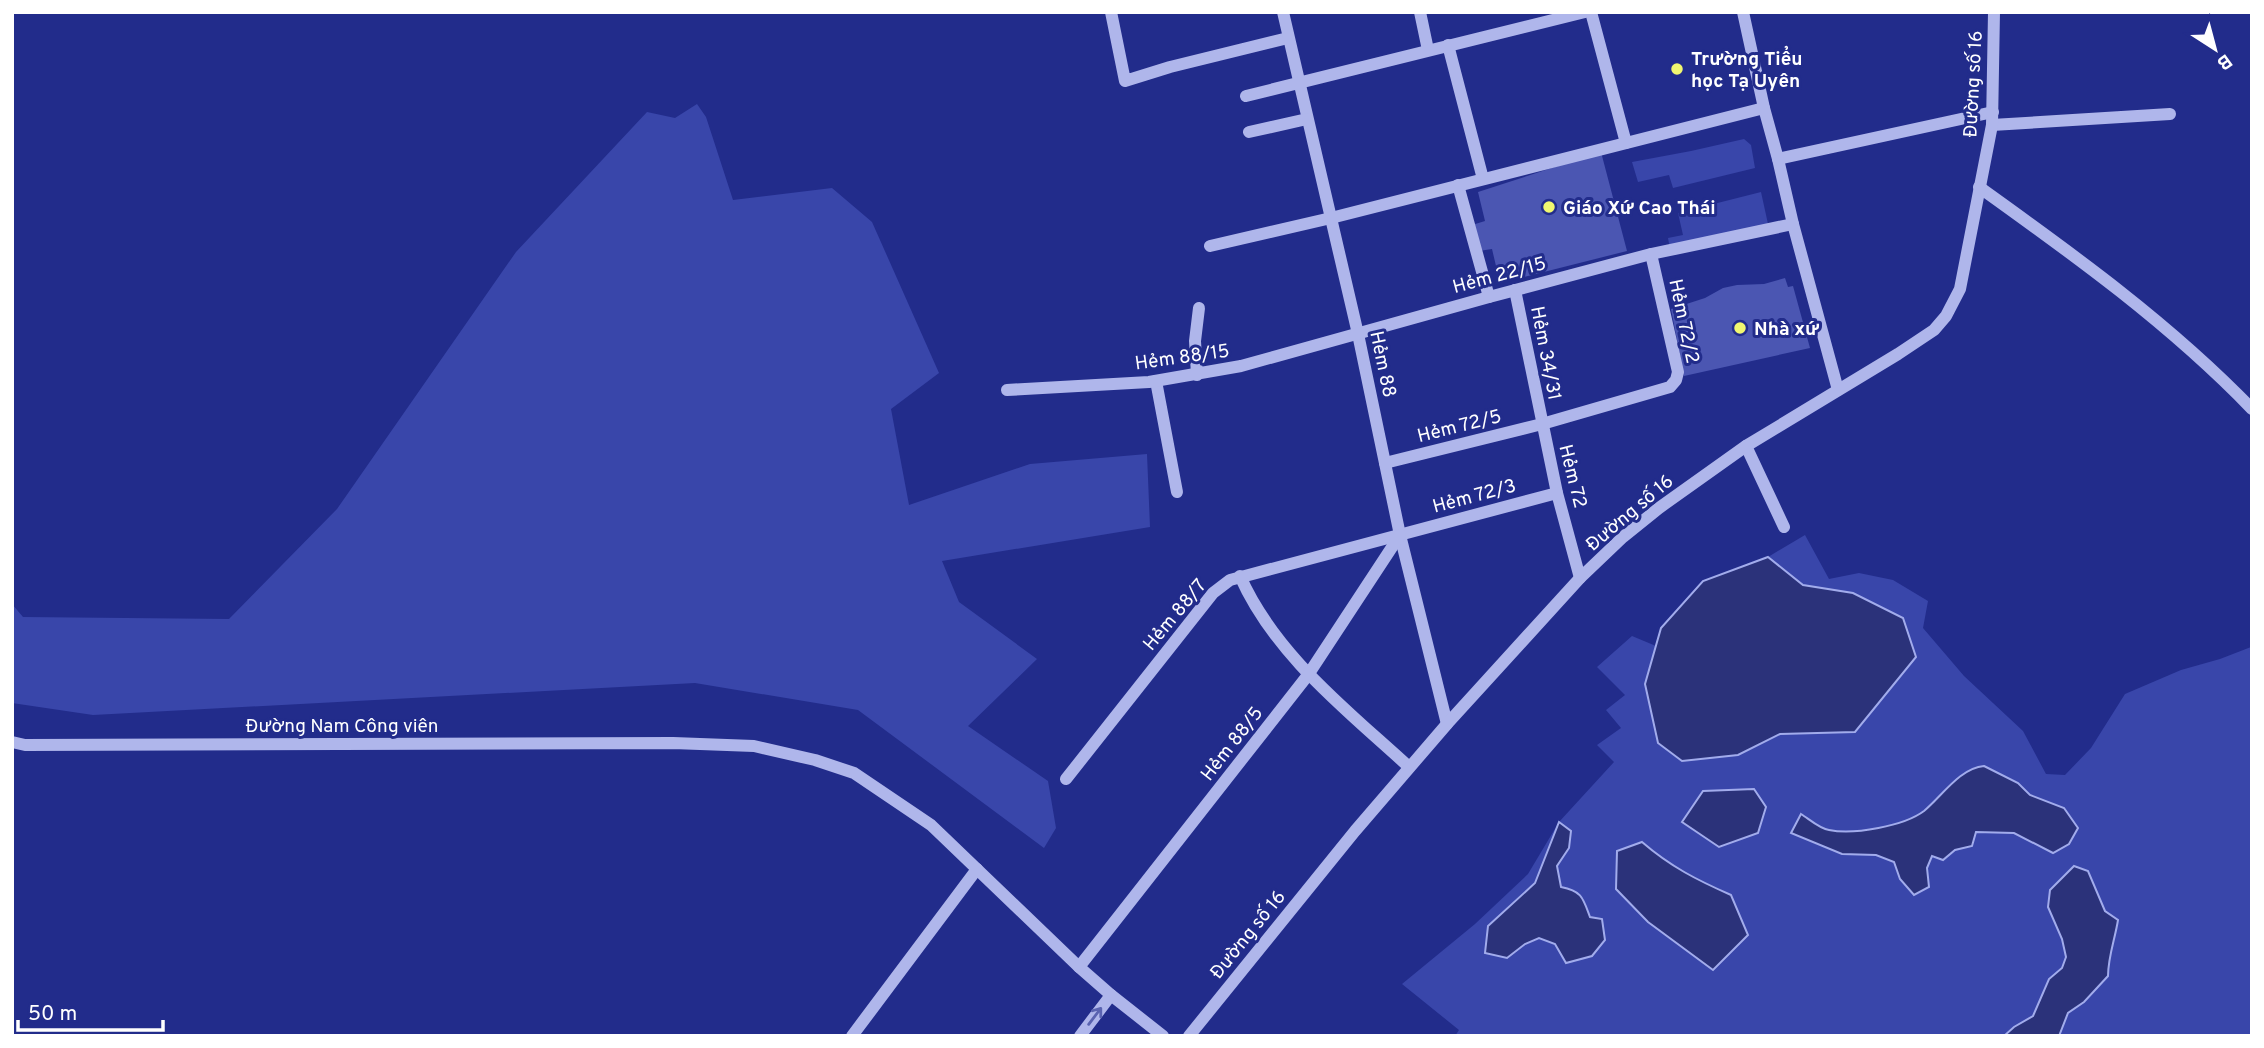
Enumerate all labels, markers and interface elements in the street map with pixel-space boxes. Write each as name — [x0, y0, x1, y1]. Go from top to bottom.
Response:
north arrow — [2180, 14, 2250, 84]
street label: Đường số 16 — [1959, 30, 1989, 138]
place label: Trường Tiểu học Tạ Uyên — [1691, 45, 1803, 94]
text: B — [2211, 48, 2236, 75]
marker: Trường Tiểu học Tạ Uyên — [1669, 61, 1685, 77]
place label: Giáo Xứ Cao Thái — [1563, 197, 1716, 221]
marker: Giáo Xứ Cao Thái — [1541, 199, 1557, 215]
street label: Hẻm 22/15 — [1450, 252, 1549, 300]
street label: Hẻm 72/2 — [1662, 277, 1704, 366]
street label: Hẻm 34/31 — [1524, 304, 1566, 402]
place label: Nhà xứ — [1754, 318, 1820, 342]
marker: Nhà xứ — [1732, 320, 1748, 336]
street label: Hẻm 88 — [1363, 329, 1401, 400]
street label: Hẻm 88/15 — [1133, 339, 1231, 376]
street label: Hẻm 72/5 — [1415, 405, 1504, 449]
street label: Hẻm 72 — [1553, 442, 1592, 511]
street label: Đường số 16 — [1582, 470, 1679, 557]
street label: Hẻm 72/3 — [1430, 474, 1519, 520]
street label: Hẻm 88/7 — [1139, 574, 1213, 656]
street label: Hẻm 88/5 — [1196, 702, 1269, 786]
street label: Đường Nam Công viên — [245, 715, 439, 739]
street label: Đường số 16 — [1206, 886, 1292, 984]
scale bar — [18, 988, 163, 1032]
text: 50 m — [28, 1001, 77, 1028]
one-way arrow — [1088, 1007, 1103, 1025]

